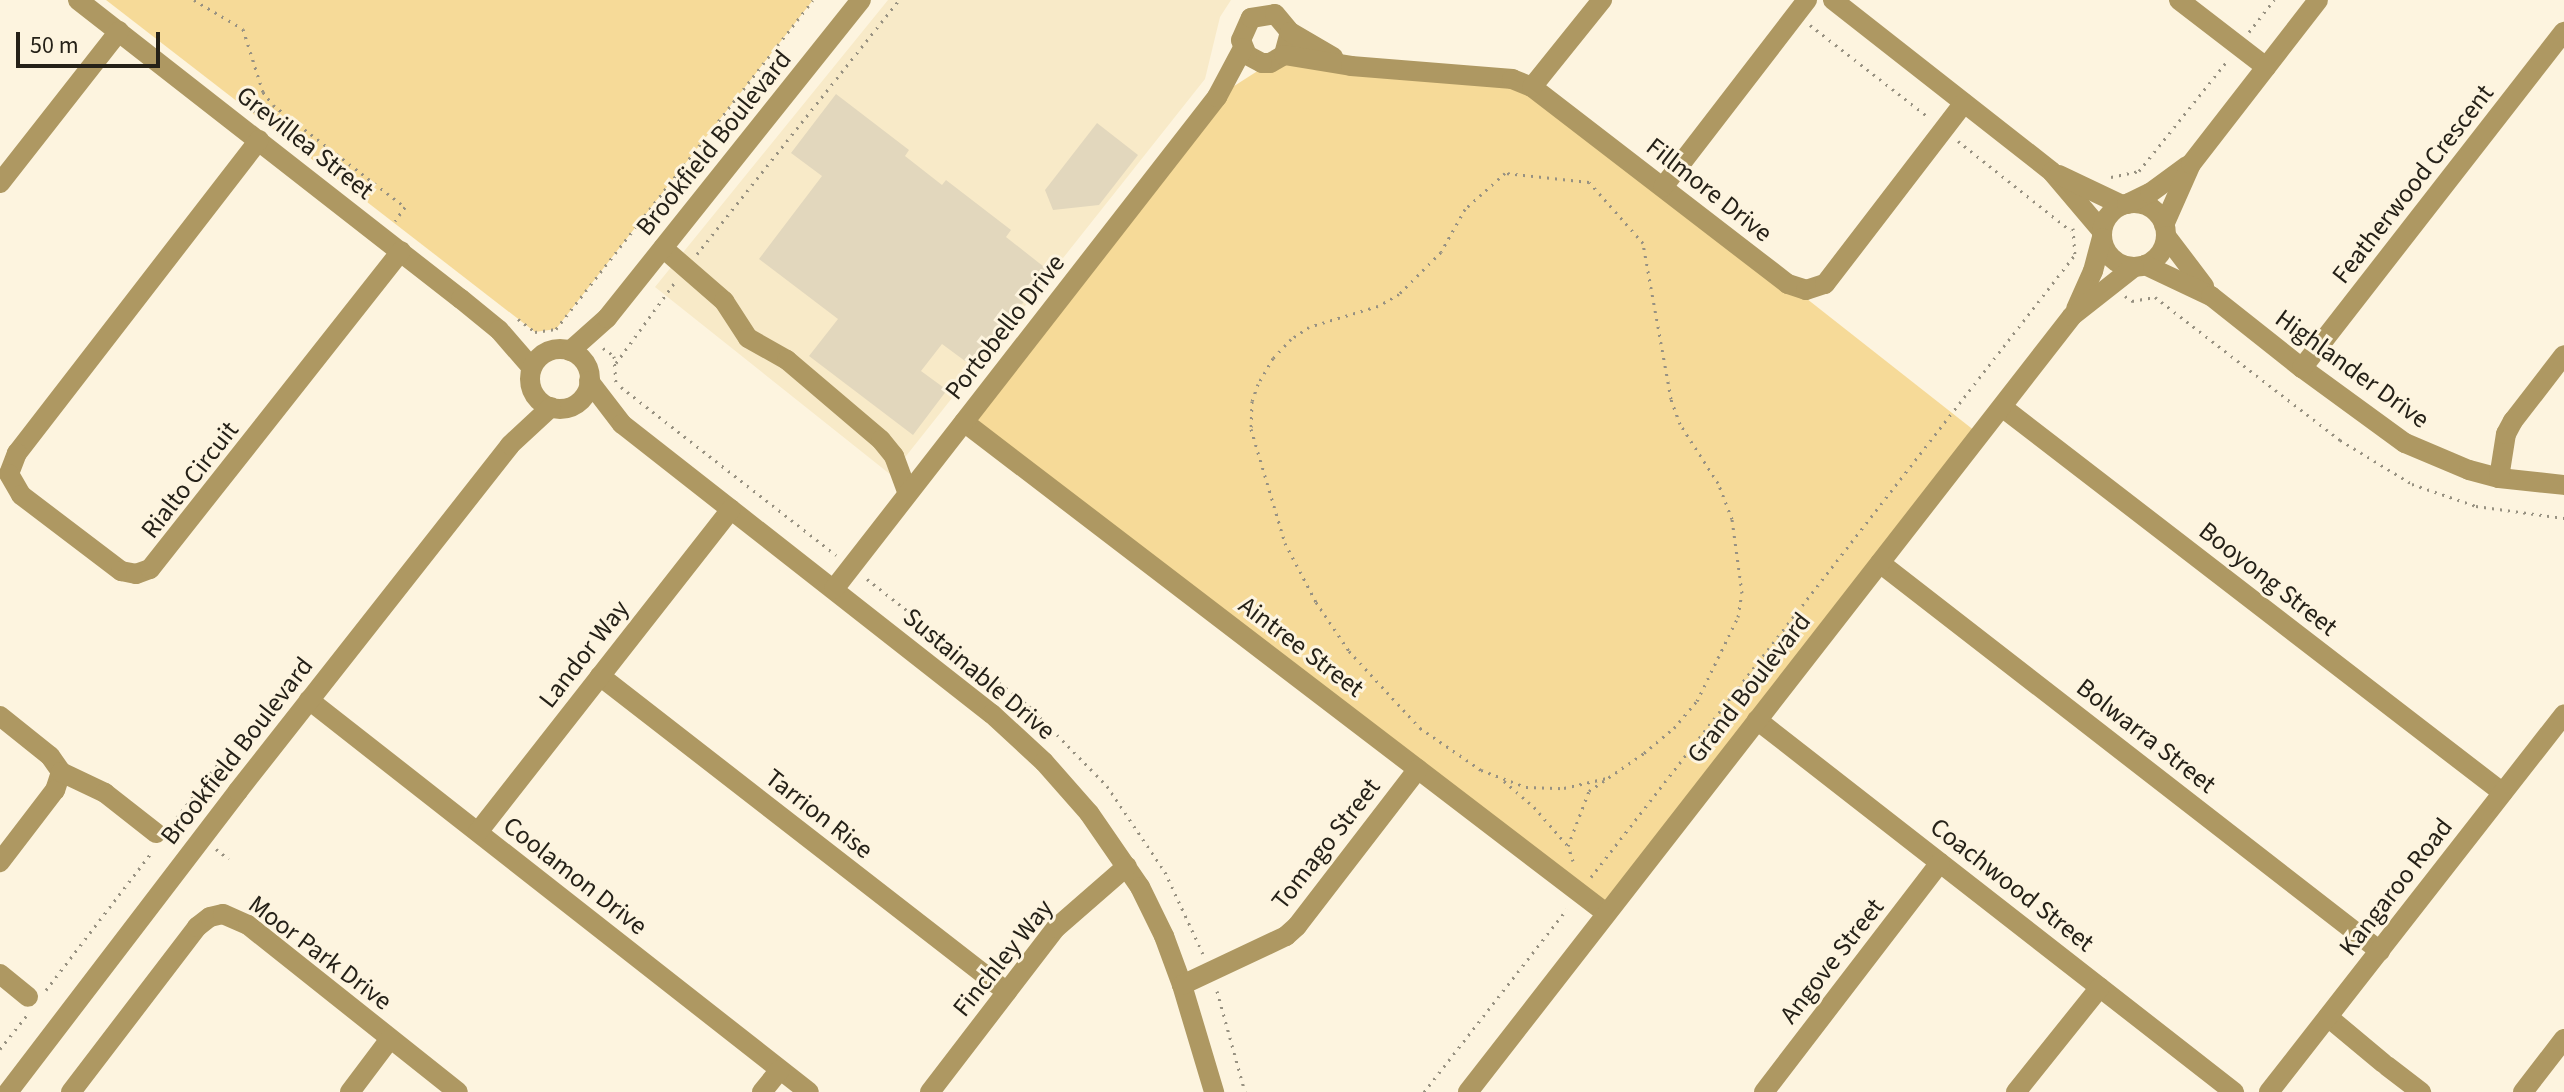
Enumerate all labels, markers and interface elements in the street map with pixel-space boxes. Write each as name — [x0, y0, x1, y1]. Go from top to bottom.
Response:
scale bar — [20, 16, 164, 66]
text: 50 m — [30, 28, 79, 63]
street label: Brookfield Boulevard — [630, 44, 798, 242]
street label: Featherwood Crescent — [2326, 78, 2500, 290]
street label: Grevillea Street — [230, 80, 380, 206]
street label: Fillmore Drive — [1640, 131, 1778, 249]
street label: Portobello Drive — [939, 248, 1071, 406]
street label: Highlander Drive — [2269, 303, 2435, 435]
street label: Rialto Circuit — [135, 415, 245, 545]
street label: Booyong Street — [2193, 515, 2343, 643]
street label: Aintree Street — [1232, 590, 1370, 704]
street label: Landor Way — [532, 594, 636, 714]
street label: Sustainable Drive — [897, 601, 1061, 747]
street label: Grand Boulevard — [1681, 606, 1817, 770]
street label: Brookfield Boulevard — [154, 651, 320, 851]
street label: Bolwarra Street — [2070, 672, 2222, 800]
street label: Tarrion Rise — [759, 762, 879, 866]
street label: Tomago Street — [1265, 772, 1387, 916]
street label: Coolamon Drive — [497, 810, 653, 942]
street label: Coachwood Street — [1924, 811, 2100, 959]
street label: Kangaroo Road — [2333, 812, 2459, 962]
street label: Moor Park Drive — [242, 889, 398, 1017]
street label: Angove Street — [1773, 892, 1891, 1030]
street label: Finchley Way — [946, 893, 1060, 1023]

